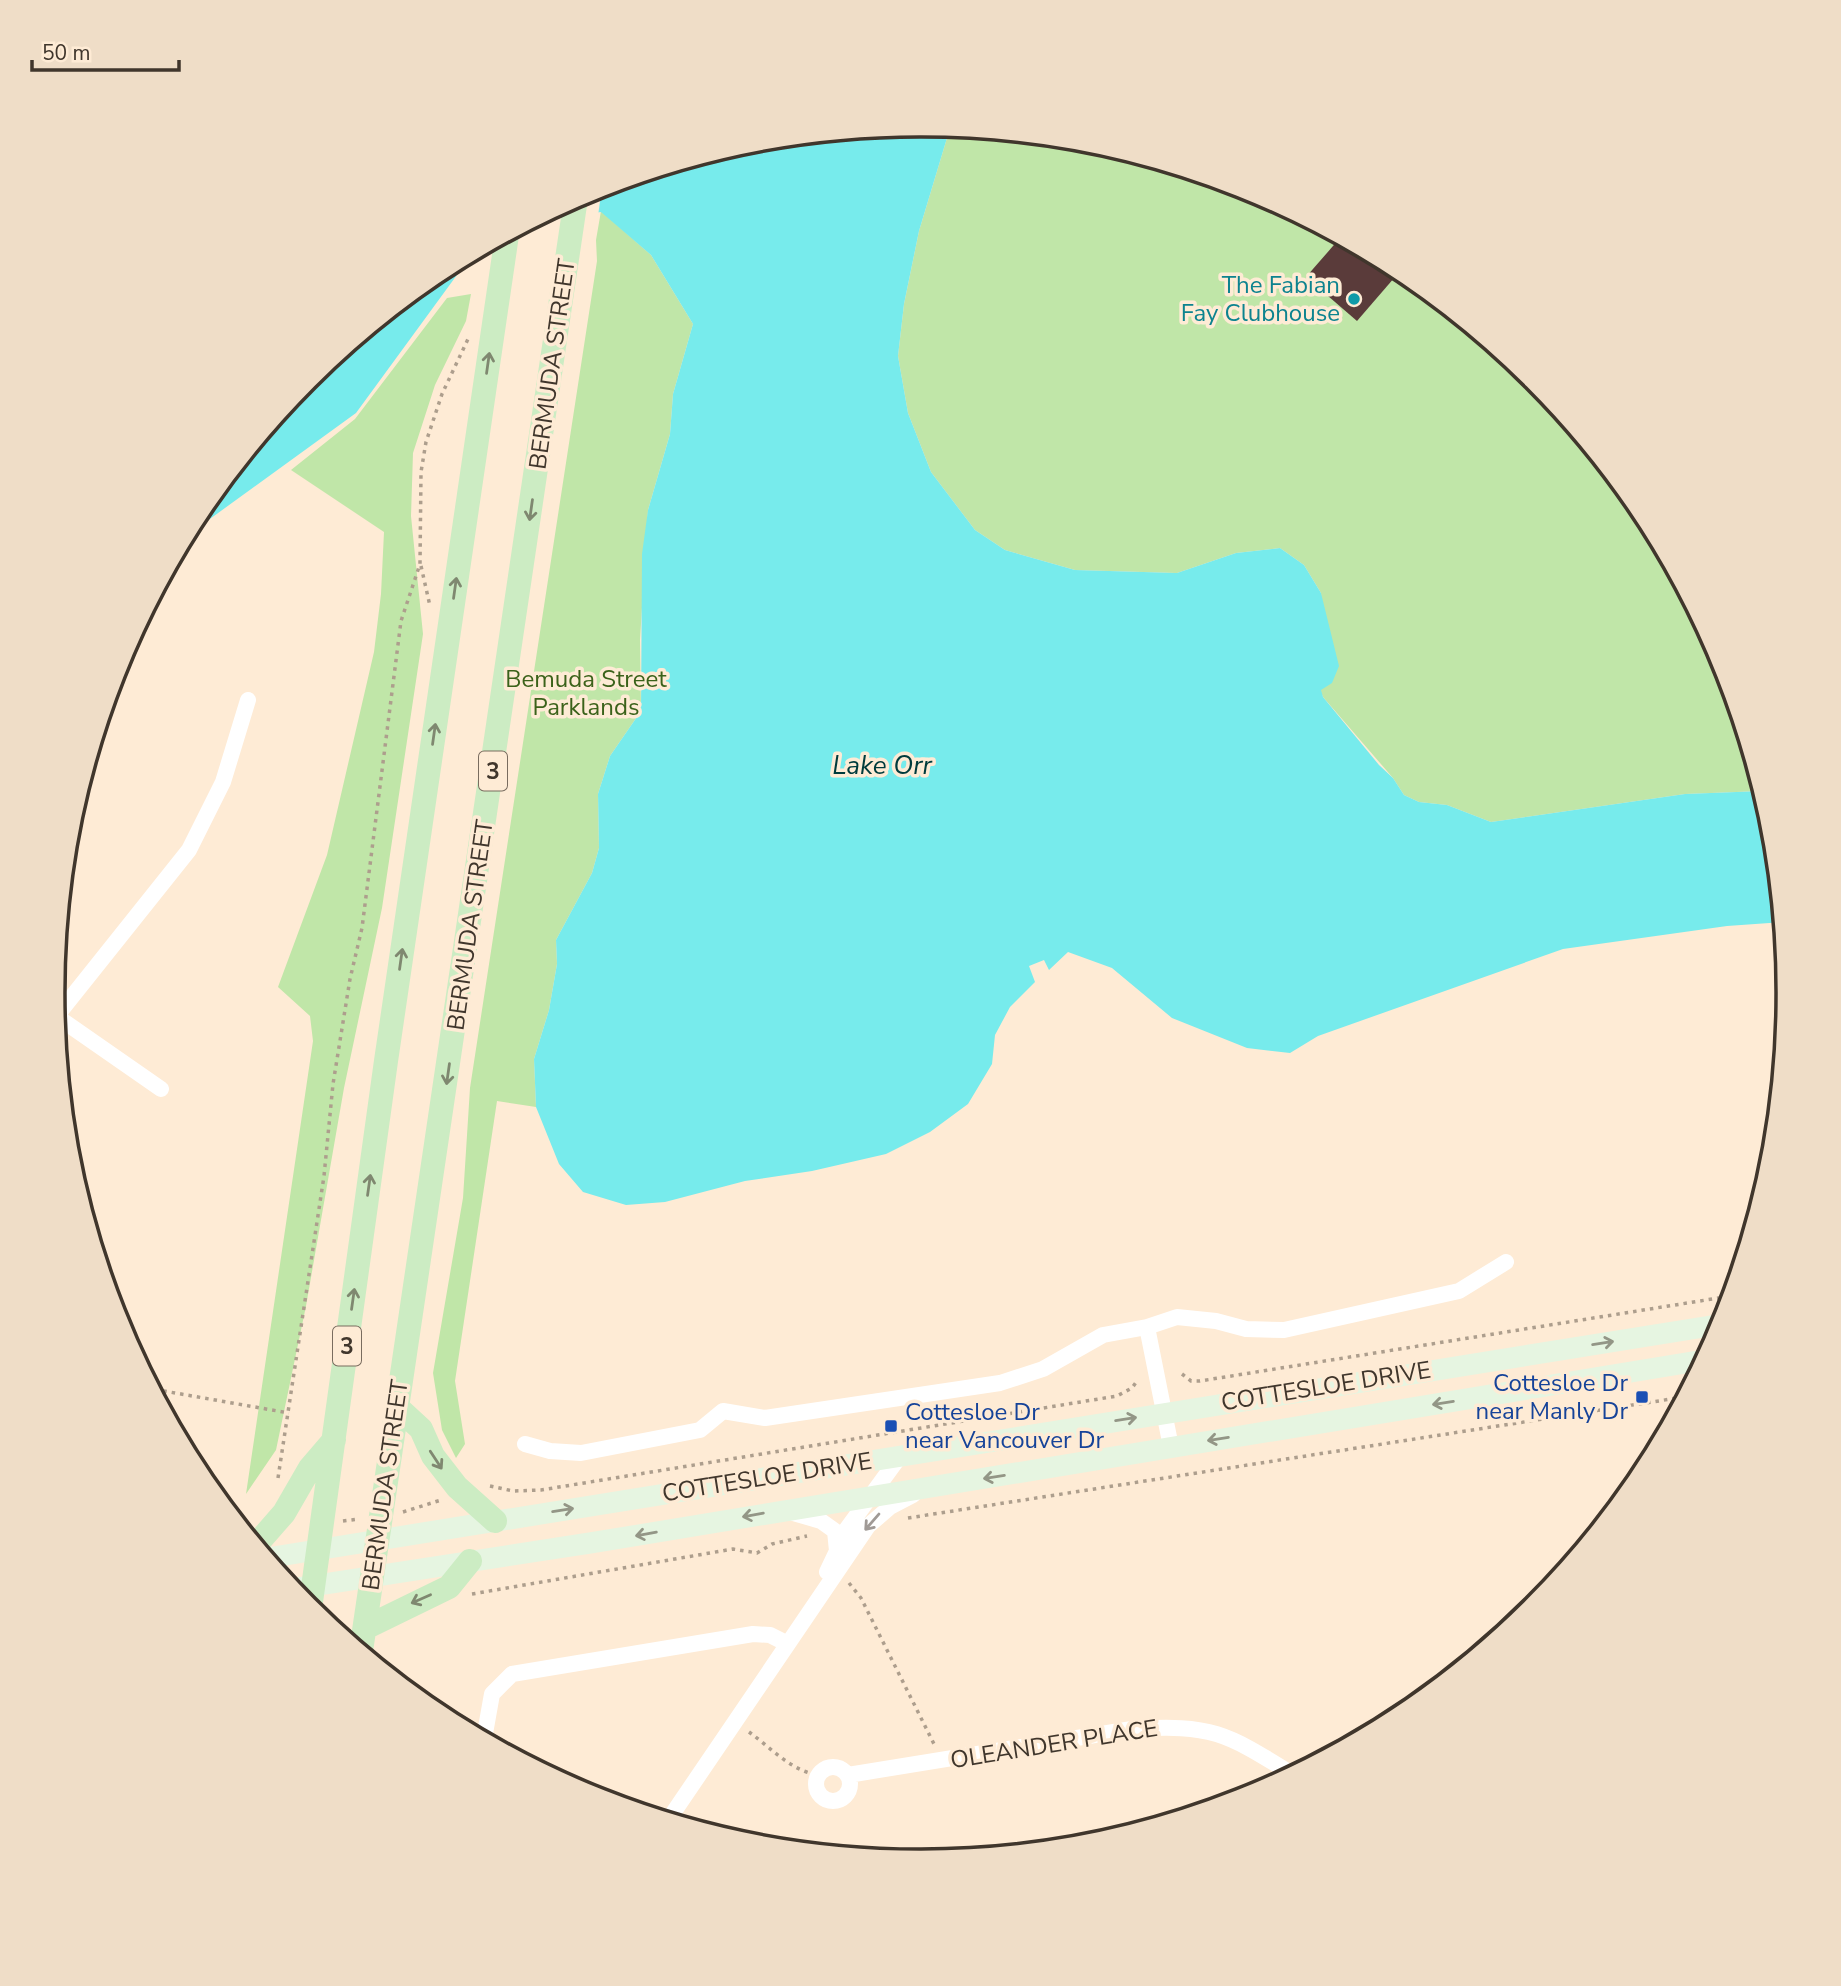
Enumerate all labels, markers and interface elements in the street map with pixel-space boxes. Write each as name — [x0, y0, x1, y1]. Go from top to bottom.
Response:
scale bar — [32, 28, 178, 72]
text: 50 m — [42, 39, 91, 67]
street label: BERMUDA STREET — [521, 256, 583, 471]
place label: The Fabian Fay Clubhouse — [1181, 269, 1340, 329]
marker: The Fabian Fay Clubhouse — [1346, 291, 1362, 307]
one-way arrow — [482, 352, 495, 375]
one-way arrow — [524, 498, 537, 521]
one-way arrow — [449, 577, 462, 600]
park label: Bemuda Street Parklands — [505, 663, 667, 723]
one-way arrow — [428, 723, 441, 746]
water label: Lake Orr — [832, 748, 933, 783]
road number: 3 — [479, 751, 507, 790]
street label: BERMUDA STREET — [439, 817, 501, 1032]
one-way arrow — [394, 949, 407, 971]
one-way arrow — [441, 1062, 454, 1085]
one-way arrow — [362, 1174, 375, 1197]
one-way arrow — [347, 1288, 360, 1311]
road number: 3 — [333, 1326, 361, 1366]
one-way arrow — [1591, 1336, 1614, 1349]
street label: COTTESLOE DRIVE — [1219, 1354, 1433, 1418]
place label: Cottesloe Dr near Manly Dr — [1476, 1367, 1628, 1427]
street label: BERMUDA STREET — [354, 1377, 416, 1592]
marker: Cottesloe Dr near Manly Dr — [1634, 1389, 1650, 1405]
place label: Cottesloe Dr near Vancouver Dr — [905, 1396, 1105, 1456]
one-way arrow — [1432, 1397, 1455, 1410]
one-way arrow — [1114, 1412, 1137, 1425]
marker: Cottesloe Dr near Vancouver Dr — [883, 1418, 899, 1434]
one-way arrow — [1207, 1433, 1230, 1446]
street label: COTTESLOE DRIVE — [660, 1445, 874, 1509]
one-way arrow — [429, 1450, 444, 1469]
one-way arrow — [983, 1471, 1006, 1484]
one-way arrow — [551, 1503, 574, 1516]
one-way arrow — [742, 1509, 765, 1522]
one-way arrow — [864, 1513, 880, 1531]
one-way arrow — [635, 1528, 658, 1541]
one-way arrow — [411, 1593, 432, 1606]
street label: OLEANDER PLACE — [948, 1712, 1160, 1776]

